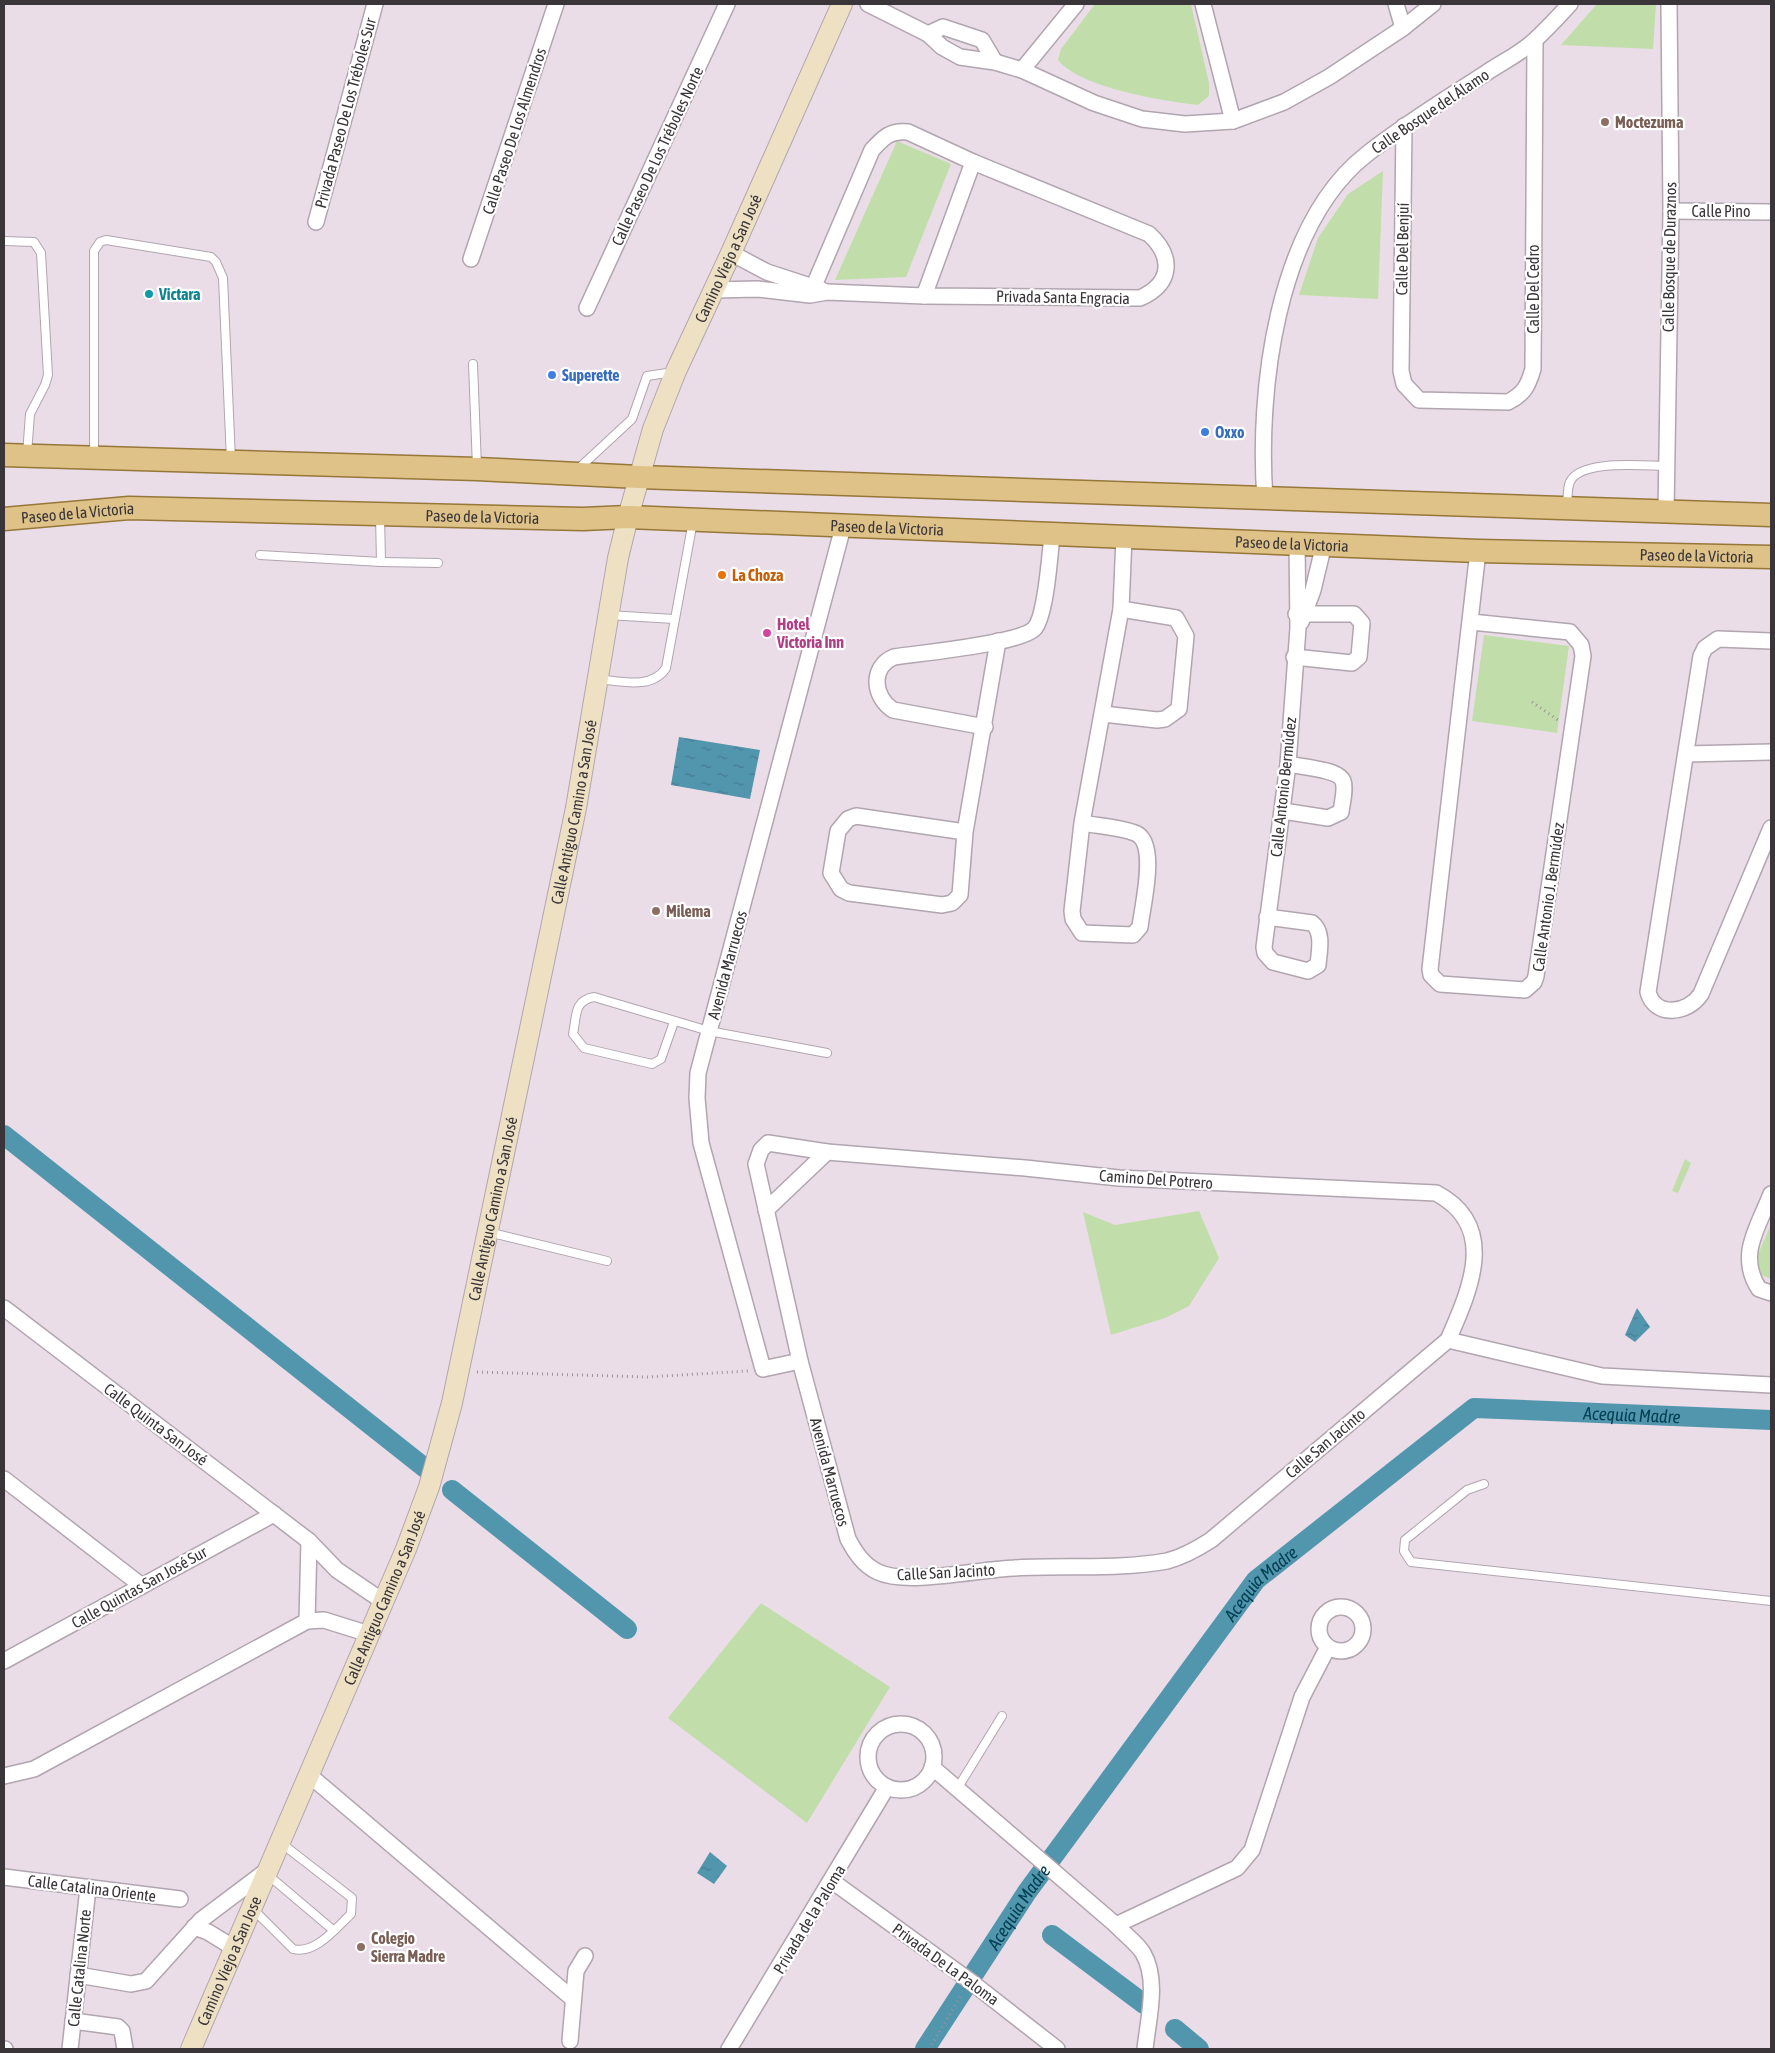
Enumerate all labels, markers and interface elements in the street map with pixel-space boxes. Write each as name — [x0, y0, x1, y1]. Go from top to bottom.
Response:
street label: Privada Paseo De Los Tréboles Sur — [311, 16, 379, 210]
street label: Calle Paseo De Los Almendros — [479, 45, 550, 217]
street label: Calle Paseo De Los Tréboles Norte — [608, 64, 706, 248]
street label: Calle Bosque del Álamo — [1368, 65, 1493, 158]
place label: Moctezuma — [1615, 113, 1683, 131]
marker: Moctezuma — [1599, 116, 1611, 128]
street label: Calle Bosque de Duraznos — [1659, 181, 1680, 332]
street label: Camino Viejo a San José — [691, 191, 765, 325]
street label: Calle Del Benjuí — [1392, 202, 1413, 296]
street label: Calle Pino — [1692, 202, 1750, 220]
street label: Calle Del Cedro — [1524, 244, 1542, 334]
place label: Victara — [158, 285, 200, 303]
street label: Privada Santa Engracia — [996, 287, 1130, 308]
marker: Victara — [143, 288, 155, 300]
place label: Superette — [562, 366, 620, 384]
marker: Superette — [546, 369, 558, 381]
place label: Oxxo — [1215, 423, 1245, 441]
marker: Oxxo — [1199, 426, 1211, 438]
street label: Paseo de la Victoria — [20, 499, 135, 526]
street label: Paseo de la Victoria — [425, 506, 540, 527]
street label: Paseo de la Victoria — [830, 516, 944, 539]
street label: Paseo de la Victoria — [1235, 532, 1349, 555]
street label: Paseo de la Victoria — [1640, 545, 1754, 566]
place label: La Choza — [732, 566, 783, 584]
marker: La Choza — [716, 569, 728, 581]
place label: Hotel Victoria Inn — [776, 615, 844, 651]
marker: Hotel Victoria Inn — [761, 627, 773, 639]
street label: Calle Antonio Bermúdez — [1267, 716, 1299, 858]
street label: Calle Antiguo Camino a San José — [547, 718, 600, 906]
street label: Calle Antonio J. Bermúdez — [1529, 821, 1567, 973]
place label: Milema — [666, 902, 711, 920]
marker: Milema — [650, 905, 662, 917]
street label: Avenida Marruecos — [704, 908, 750, 1021]
street label: Calle Antiguo Camino a San José — [465, 1115, 520, 1302]
street label: Camino Del Potrero — [1099, 1166, 1213, 1192]
street label: Calle Quinta San José — [101, 1379, 211, 1469]
water label: Acequia Madre — [1582, 1402, 1681, 1427]
street label: Calle San Jacinto — [1282, 1404, 1368, 1482]
street label: Avenida Marruecos — [807, 1416, 853, 1529]
street label: Calle Antiguo Camino a San José — [340, 1508, 429, 1688]
water label: Acequia Madre — [1219, 1541, 1301, 1626]
street label: Calle Quintas San José Sur — [68, 1542, 210, 1632]
street label: Calle San Jacinto — [896, 1560, 996, 1584]
water label: Acequia Madre — [982, 1860, 1054, 1954]
street label: Privada de la Paloma — [769, 1861, 849, 1977]
street label: Calle Catalina Oriente — [27, 1871, 157, 1905]
street label: Camino Viejo a San Jose — [193, 1893, 265, 2028]
street label: Calle Catalina Norte — [64, 1909, 94, 2027]
street label: Privada De La Paloma — [889, 1919, 1003, 2009]
place label: Colegio Sierra Madre — [371, 1929, 445, 1965]
marker: Colegio Sierra Madre — [355, 1941, 367, 1953]

